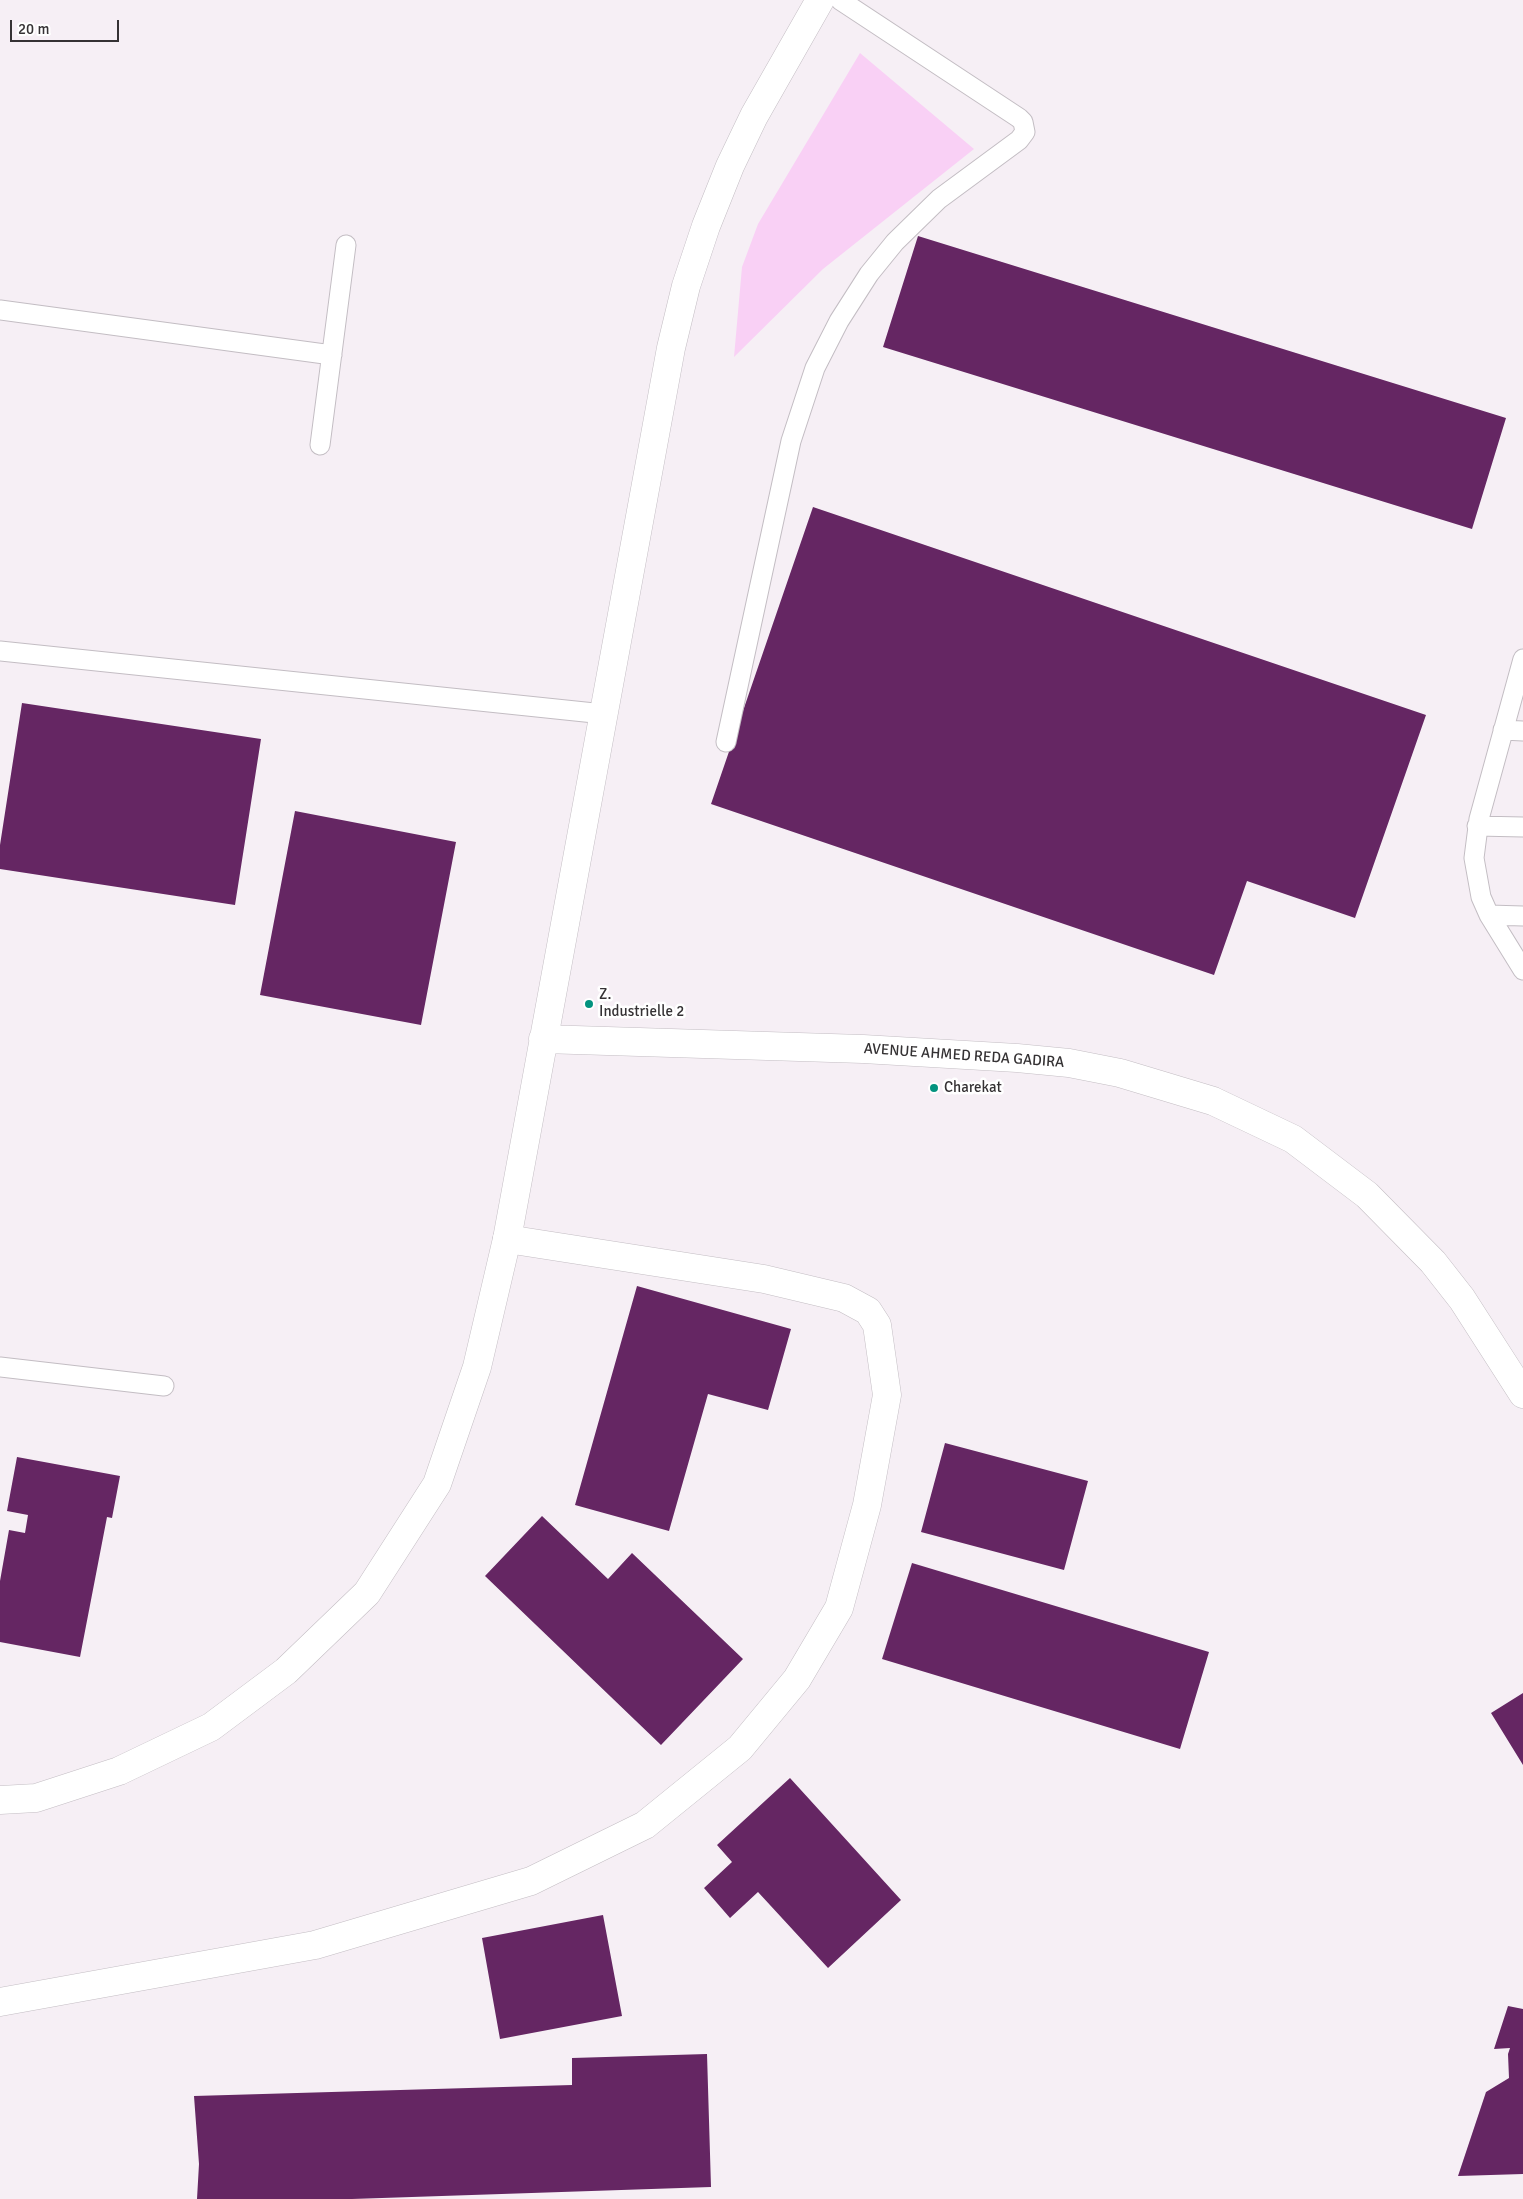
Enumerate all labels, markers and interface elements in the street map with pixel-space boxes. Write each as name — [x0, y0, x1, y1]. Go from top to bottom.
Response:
scale bar — [12, 10, 121, 42]
text: 20 m — [18, 20, 49, 38]
place label: Z. Industrielle 2 — [599, 986, 684, 1021]
marker: Z. Industrielle 2 — [583, 998, 595, 1010]
street label: AVENUE AHMED REDA GADIRA — [863, 1040, 1065, 1072]
place label: Charekat — [944, 1079, 1002, 1097]
marker: Charekat — [928, 1082, 940, 1094]

